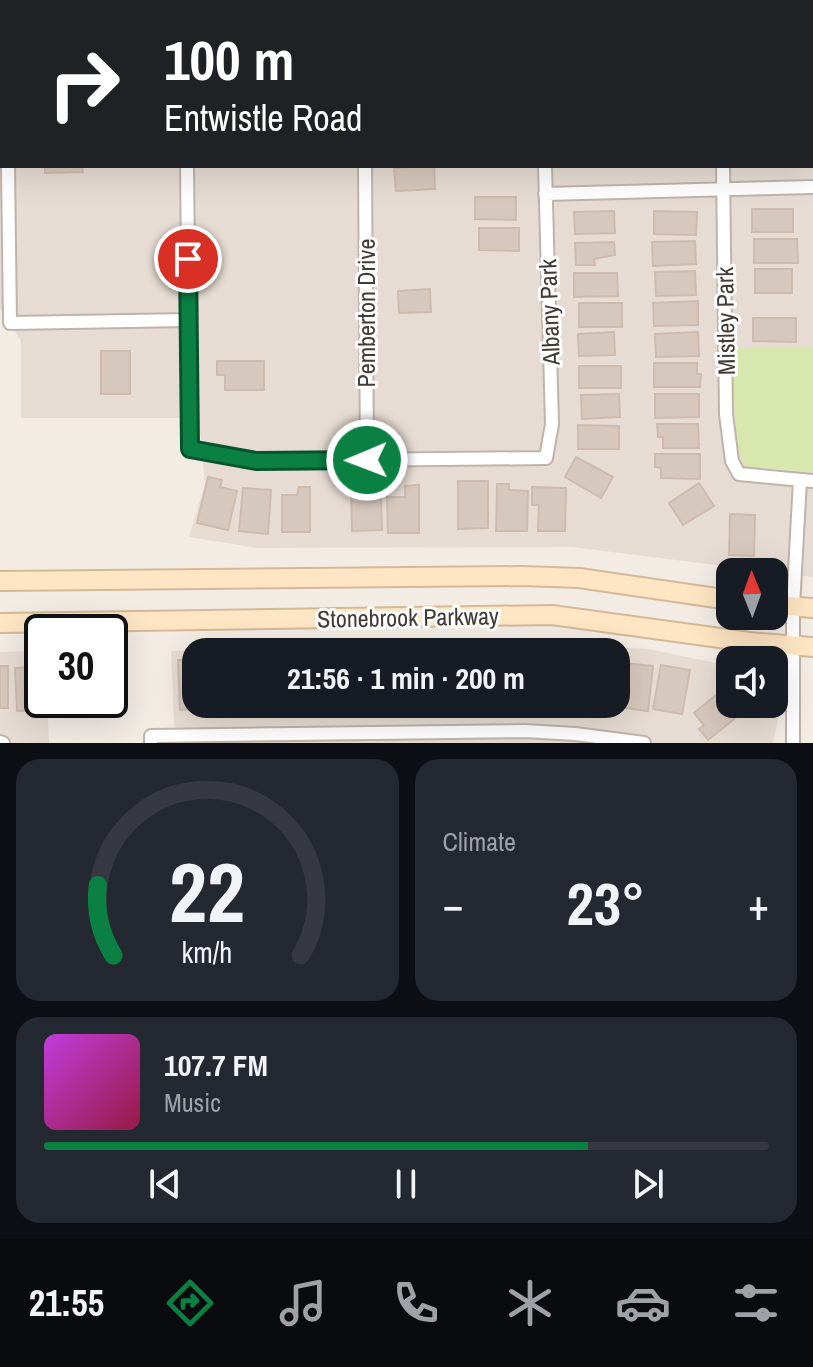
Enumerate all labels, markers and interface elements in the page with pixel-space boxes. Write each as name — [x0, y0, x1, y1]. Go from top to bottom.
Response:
text: 100 m — [164, 22, 294, 97]
icon: right — [32, 32, 136, 136]
text: Entwistle Road — [164, 94, 363, 142]
pin — [154, 225, 222, 293]
icon: arrive — [166, 237, 210, 281]
street label: Pemberton Drive — [350, 239, 382, 387]
street label: Albany Park — [531, 258, 567, 367]
street label: Mistley Park — [708, 266, 742, 375]
position arrow — [325, 418, 409, 502]
north arrow — [716, 558, 788, 630]
map controls — [716, 558, 788, 718]
street label: Stonebrook Parkway — [317, 599, 499, 635]
speed limit sign: 30 — [24, 614, 128, 718]
button: sound — [716, 646, 788, 718]
text: 21:56 · 1 min · 200 m — [287, 658, 525, 698]
text: Climate — [443, 824, 516, 859]
text: 22 — [169, 836, 245, 948]
text: 23° — [566, 863, 645, 944]
text: − — [443, 874, 464, 934]
text: + — [748, 874, 769, 934]
text: km/h — [182, 933, 233, 972]
text: 107.7 FM — [164, 1045, 268, 1085]
text: Music — [164, 1085, 221, 1120]
icon: previous — [143, 1162, 187, 1206]
icon: pause — [384, 1162, 428, 1206]
icon: next — [626, 1162, 670, 1206]
icon: directions — [162, 1275, 218, 1331]
icon: music — [275, 1275, 331, 1331]
icon: phone — [388, 1275, 444, 1331]
icon: climate — [502, 1275, 558, 1331]
icon: car — [615, 1275, 671, 1331]
icon: filters — [728, 1275, 784, 1331]
text: 21:55 — [29, 1279, 104, 1327]

